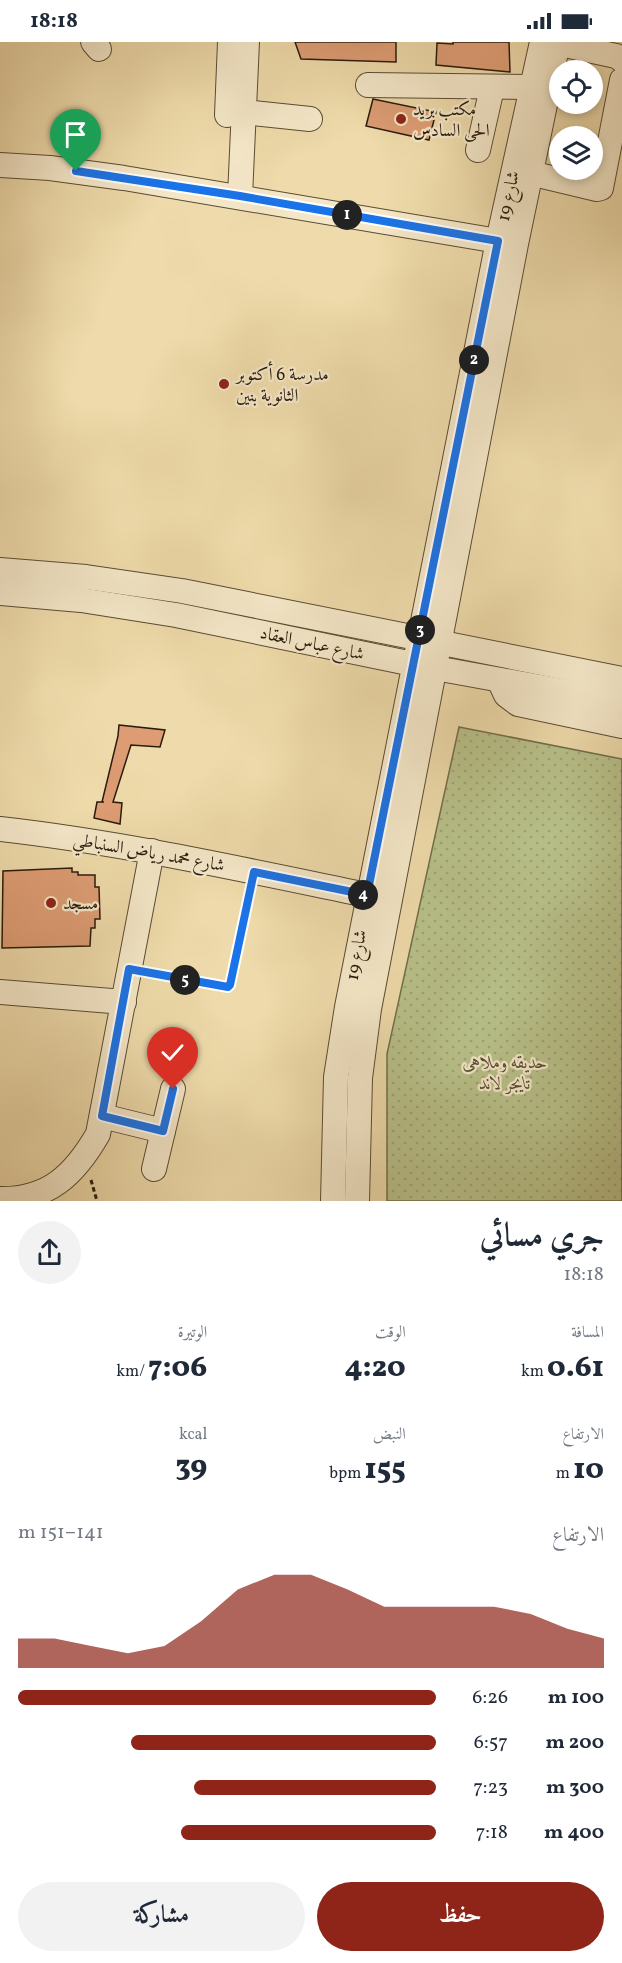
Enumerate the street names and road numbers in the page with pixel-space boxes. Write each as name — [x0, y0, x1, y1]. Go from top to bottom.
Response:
street label: شارع 19 — [492, 169, 528, 224]
street label: شارع عباس العقاد — [257, 621, 366, 669]
street label: شارع محمد رياض السنباطي — [71, 828, 226, 882]
street label: شارع 19 — [341, 928, 375, 983]

